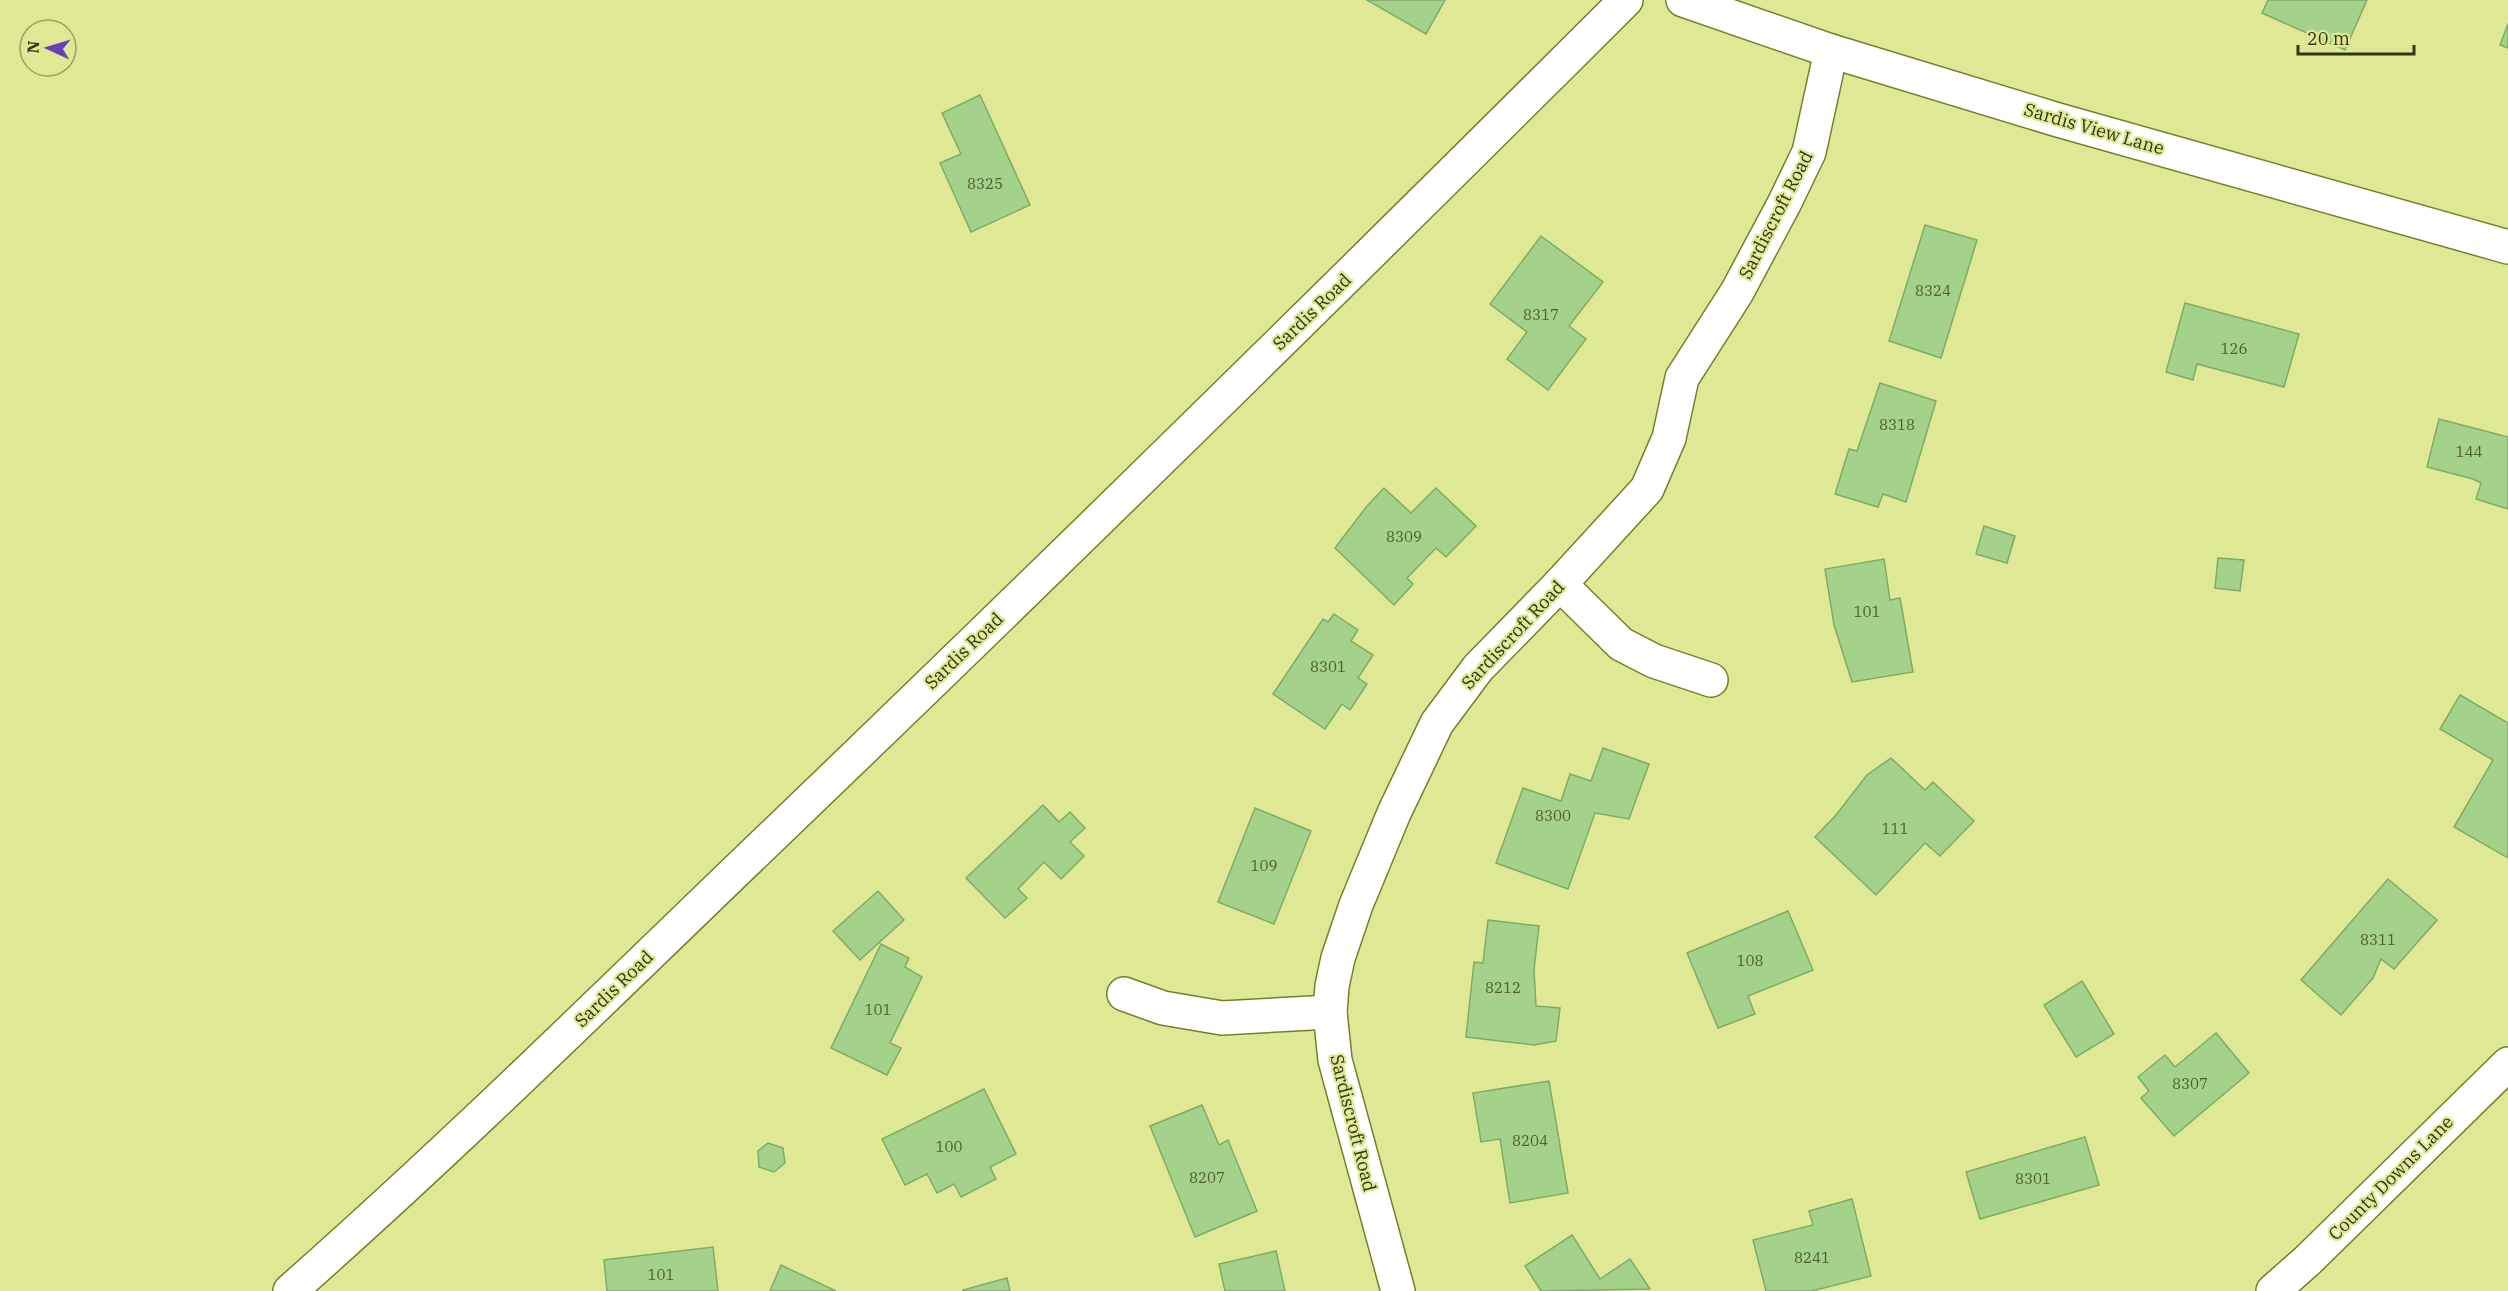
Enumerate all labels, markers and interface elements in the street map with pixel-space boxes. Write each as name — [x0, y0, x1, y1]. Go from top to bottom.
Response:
north arrow — [18, 18, 78, 78]
scale bar — [2298, 18, 2414, 56]
text: 20 m — [2307, 27, 2350, 50]
text: N — [23, 40, 43, 54]
street label: Sardis View Lane — [2021, 98, 2167, 160]
street label: Sardiscroft Road — [1733, 147, 1818, 283]
house number: 8325 — [967, 174, 1003, 193]
street label: Sardis Road — [1267, 268, 1356, 355]
house number: 8324 — [1915, 281, 1951, 300]
house number: 8317 — [1523, 305, 1559, 324]
house number: 126 — [2220, 339, 2248, 358]
house number: 8318 — [1879, 415, 1915, 434]
house number: 144 — [2455, 442, 2483, 461]
house number: 8309 — [1386, 527, 1422, 546]
street label: Sardiscroft Road — [1456, 575, 1569, 694]
house number: 101 — [1853, 602, 1881, 621]
street label: Sardis Road — [919, 607, 1008, 694]
house number: 8301 — [1310, 657, 1346, 676]
house number: 8300 — [1535, 806, 1571, 825]
house number: 111 — [1881, 819, 1909, 838]
house number: 109 — [1250, 856, 1278, 875]
house number: 8311 — [2360, 930, 2396, 949]
street label: Sardis Road — [569, 945, 658, 1032]
house number: 108 — [1736, 951, 1764, 970]
house number: 8212 — [1485, 978, 1521, 997]
house number: 101 — [864, 1000, 892, 1019]
street label: Sardiscroft Road — [1325, 1052, 1382, 1194]
house number: 8307 — [2172, 1074, 2208, 1093]
street label: County Downs Lane — [2323, 1110, 2458, 1245]
house number: 8204 — [1512, 1131, 1548, 1150]
house number: 100 — [935, 1137, 963, 1156]
house number: 8207 — [1189, 1168, 1225, 1187]
house number: 8301 — [2015, 1169, 2051, 1188]
house number: 8241 — [1794, 1248, 1830, 1267]
house number: 101 — [647, 1265, 675, 1284]

